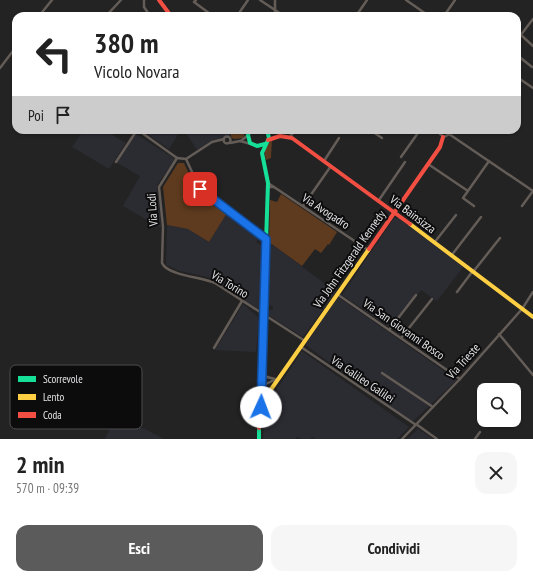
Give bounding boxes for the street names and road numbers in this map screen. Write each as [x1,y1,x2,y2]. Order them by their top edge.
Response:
street label: Via Avogadro [298,189,353,232]
street label: Via Bainsizza [386,191,439,236]
street label: Via Lodi [143,193,161,228]
street label: Via John Fitzgerald Kennedy [309,207,389,312]
street label: Via Torino [208,267,251,301]
street label: Via San Giovanni Bosco [360,295,448,363]
street label: Via Trieste [443,340,483,383]
street label: Via Galileo Galilei [328,352,398,406]

